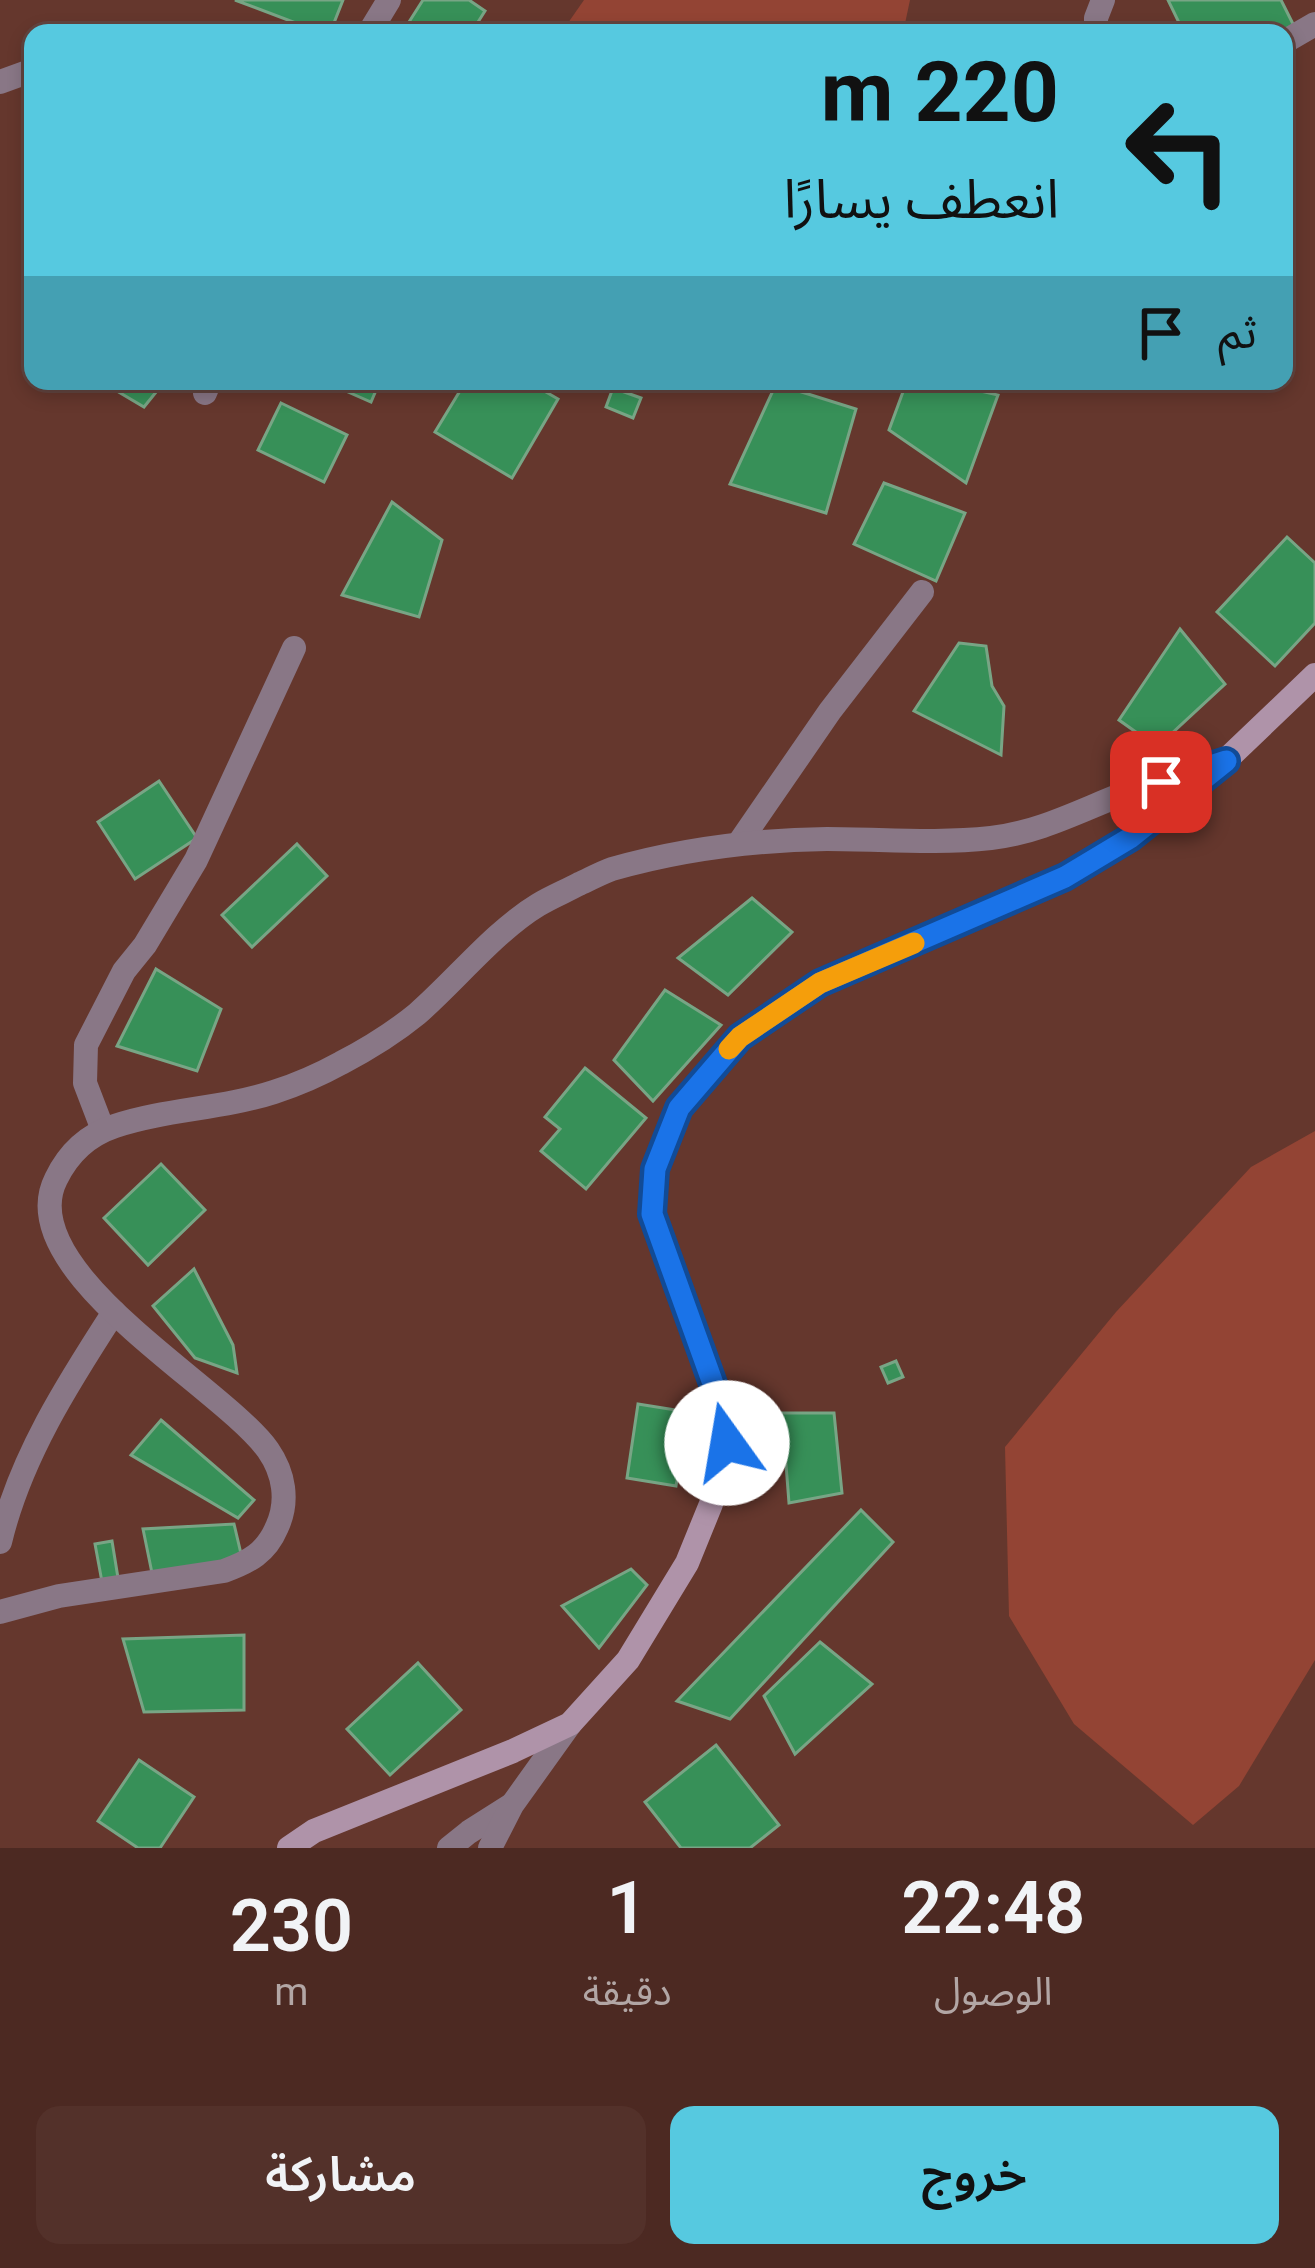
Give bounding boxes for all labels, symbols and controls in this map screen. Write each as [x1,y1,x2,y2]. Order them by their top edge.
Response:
text: 220 m [821,43,1059,142]
icon: left [1101,72,1257,228]
text: انعطف يسارًا [783,168,1059,231]
icon: arrive [1128,300,1194,366]
text: ثم [1218,306,1257,359]
pin [1110,731,1212,833]
icon: arrive [1128,749,1194,815]
position arrow [664,1380,790,1506]
text: 1 [607,1866,648,1951]
text: 22:48 [901,1866,1085,1951]
text: 230 [230,1884,353,1969]
text: m [274,1969,308,2015]
text: دقيقة [583,1969,672,2015]
text: الوصول [934,1969,1053,2015]
button: مشاركة [36,2106,646,2244]
button: خروج [670,2106,1279,2244]

